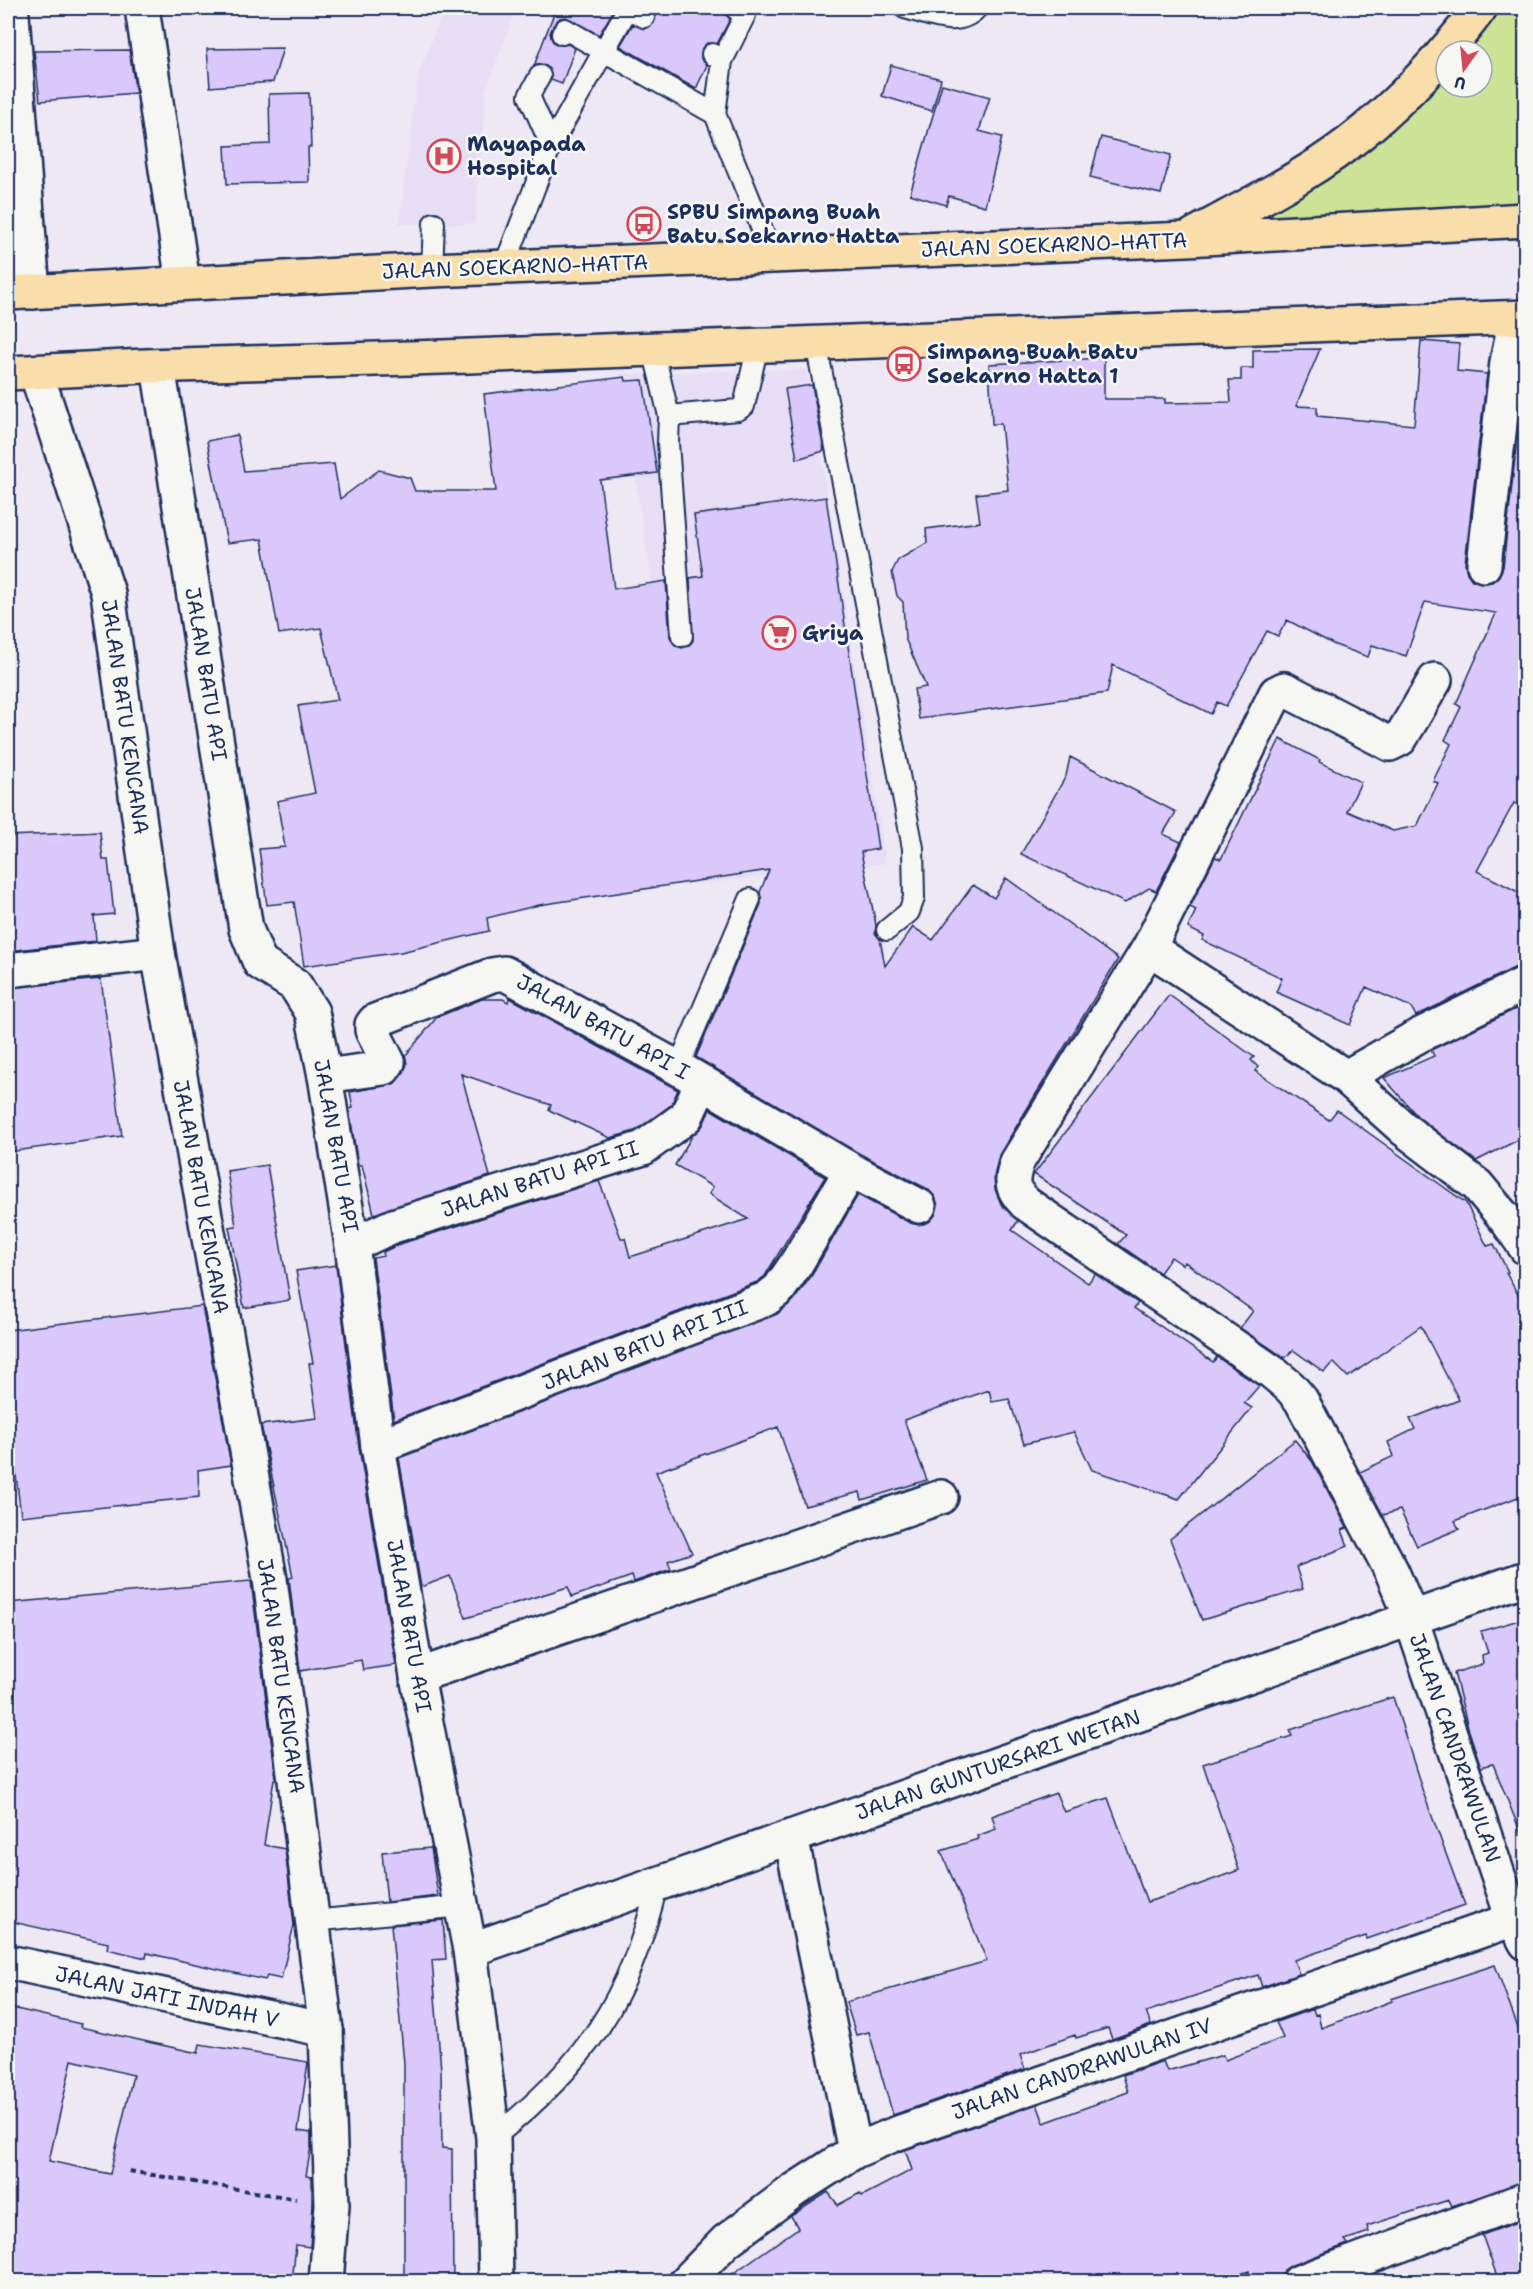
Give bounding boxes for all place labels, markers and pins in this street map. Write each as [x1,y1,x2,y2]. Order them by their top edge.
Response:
place label: Mayapada Hospital [467,130,586,182]
hospital icon: Mayapada Hospital [426,138,462,174]
place label: SPBU Simpang Buah Batu Soekarno Hatta [667,198,900,250]
bus stop icon: SPBU Simpang Buah Batu Soekarno Hatta [626,206,662,242]
place label: Simpang Buah Batu Soekarno Hatta 1 [927,338,1138,390]
bus stop icon: Simpang Buah Batu Soekarno Hatta 1 [886,346,922,382]
supermarket icon: Griya [761,615,797,651]
place label: Griya [802,619,864,647]

